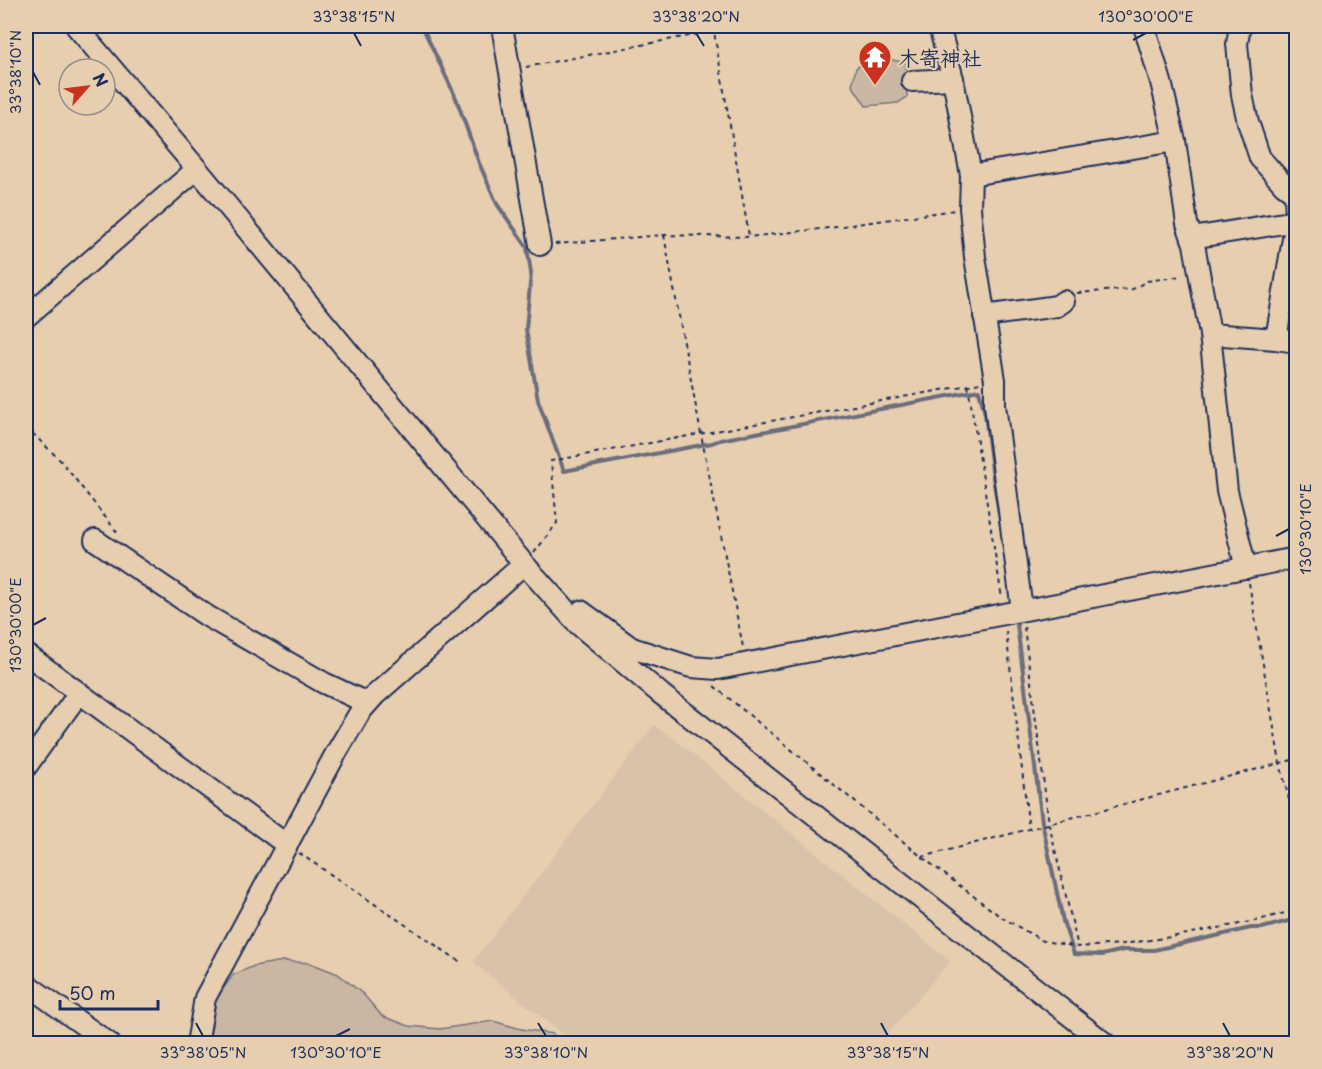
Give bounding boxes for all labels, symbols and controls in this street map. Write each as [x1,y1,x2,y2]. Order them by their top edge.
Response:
text: 33°38'15"N [312,4,396,27]
text: 33°38'20"N [652,4,740,27]
text: 130°30'00"E [1098,4,1194,27]
text: 33°38'10"N [3,30,26,114]
temple icon: 木寄神社 [857,39,893,86]
place label: 木寄神社 [898,41,982,73]
north arrow [57,57,117,117]
text: N [88,68,115,91]
text: 130°30'10"E [1293,483,1316,575]
text: 130°30'00"E [3,577,26,673]
scale bar [60,973,158,1011]
text: 50 m [69,979,116,1006]
text: 33°38'05"N [159,1040,247,1063]
text: 130°30'10"E [290,1040,382,1063]
text: 33°38'10"N [504,1040,588,1063]
text: 33°38'15"N [846,1040,930,1063]
text: 33°38'20"N [1186,1040,1274,1063]

